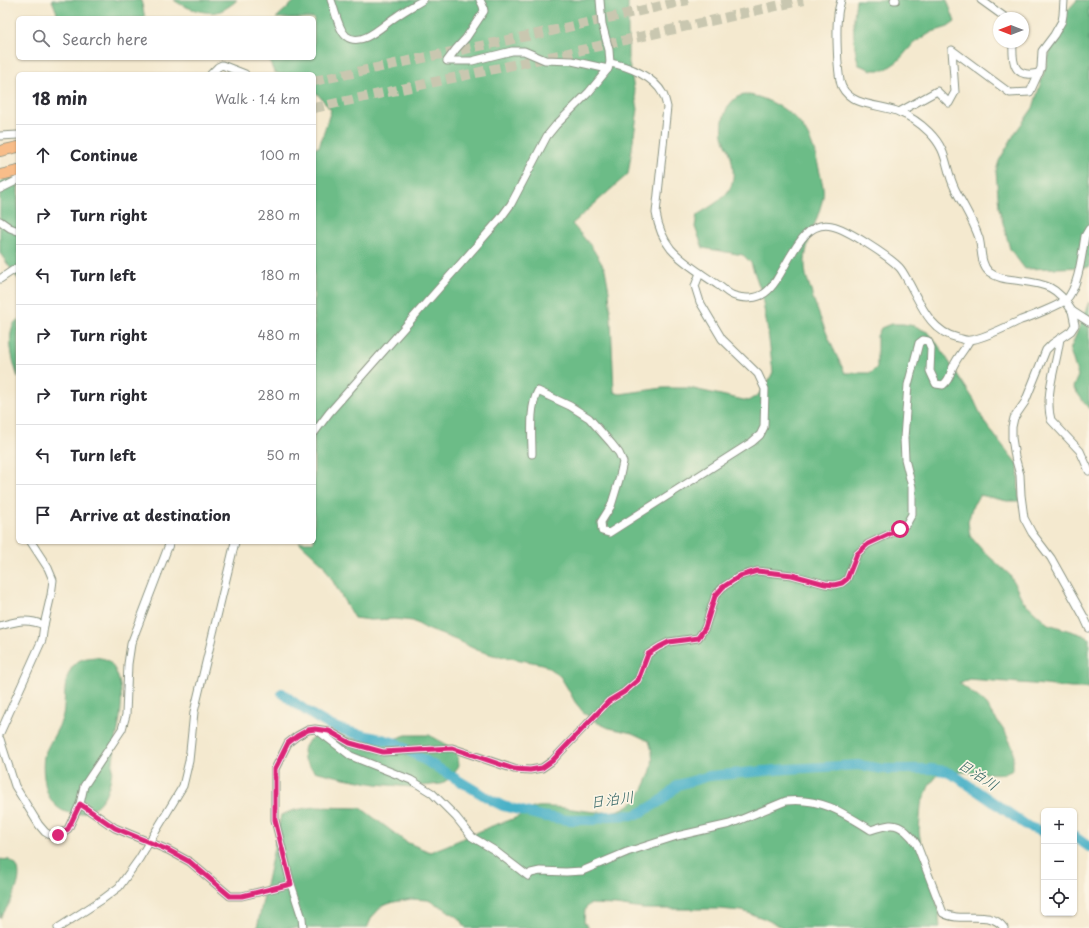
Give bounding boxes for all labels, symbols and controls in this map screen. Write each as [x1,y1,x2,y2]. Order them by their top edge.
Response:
north arrow [993,12,1029,48]
search box [16,16,316,60]
icon: search [30,27,52,49]
text: Search here [62,27,148,50]
text: 18 min [32,85,88,111]
text: Walk · 1.4 km [215,89,300,108]
text: Continue [70,143,138,166]
icon: ahead [32,144,54,166]
text: 100 m [260,145,300,164]
text: Turn right [70,203,147,226]
icon: right [32,204,54,226]
text: 280 m [258,205,300,224]
text: Turn left [70,263,136,286]
icon: left [32,264,54,286]
text: 180 m [261,265,300,284]
text: Turn right [70,323,147,346]
icon: right [32,324,54,346]
text: 480 m [258,325,300,344]
text: Turn right [70,383,147,406]
icon: right [32,384,54,406]
text: 280 m [258,385,300,404]
text: Turn left [70,443,136,466]
icon: left [32,444,54,466]
text: 50 m [266,445,300,464]
text: Arrive at destination [70,503,231,526]
icon: arrive [32,504,54,526]
route start [891,520,909,538]
water label: 日泊川 [954,752,1004,796]
water label: 日泊川 [588,784,636,813]
map controls [1041,808,1077,916]
button: + [1041,808,1077,844]
route end [49,826,67,844]
button: − [1041,844,1077,880]
button: locate [1041,880,1077,916]

